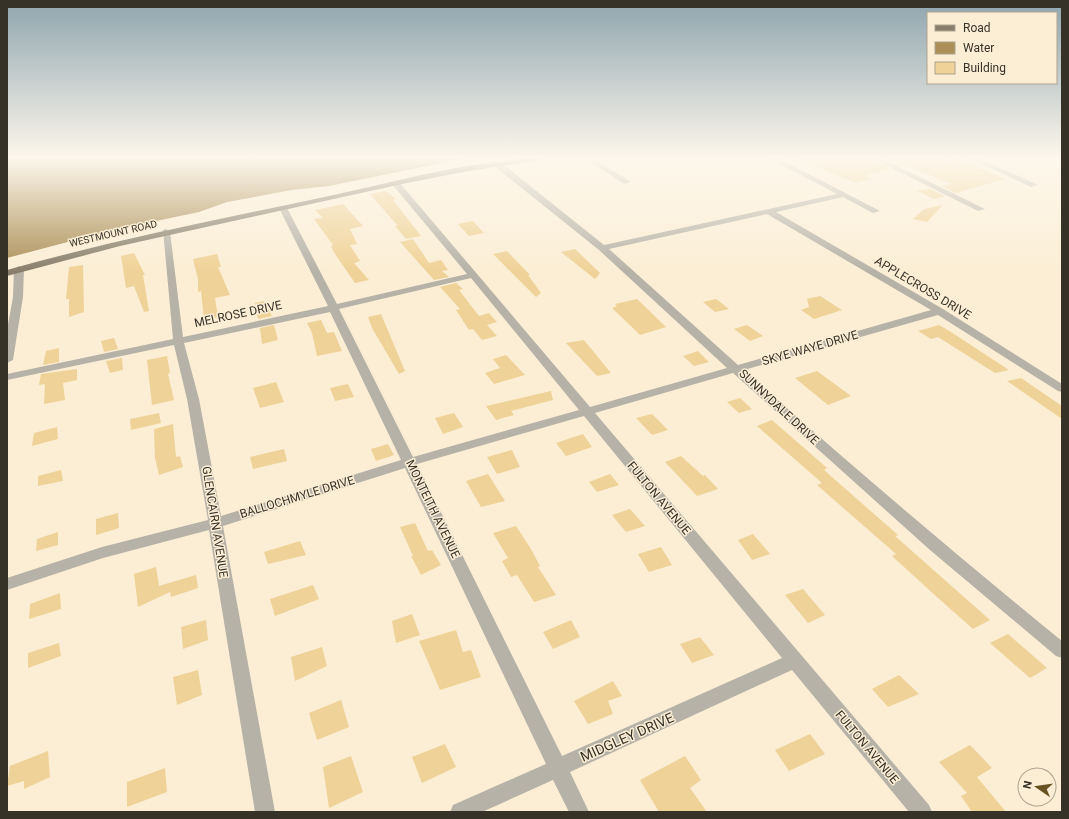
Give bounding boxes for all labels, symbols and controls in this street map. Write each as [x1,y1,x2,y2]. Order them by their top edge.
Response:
legend [927,12,1057,84]
text: Road [963,21,991,35]
text: Water [963,41,994,55]
text: Building [963,61,1006,75]
street label: WESTMOUNT ROAD [68,218,158,249]
street label: APPLECROSS DRIVE [872,254,974,322]
street label: MELROSE DRIVE [193,298,283,330]
street label: SKYE WAYE DRIVE [760,328,860,368]
street label: SUNNYDALE DRIVE [736,366,822,448]
street label: MONTEITH AVENUE [403,457,463,561]
street label: FULTON AVENUE [624,459,694,537]
street label: GLENCAIRN AVENUE [199,465,231,579]
street label: BALLOCHMYLE DRIVE [238,473,356,521]
street label: FULTON AVENUE [832,708,902,786]
street label: MIDGLEY DRIVE [578,709,676,765]
north arrow [1017,767,1057,807]
text: N [1021,779,1035,790]

